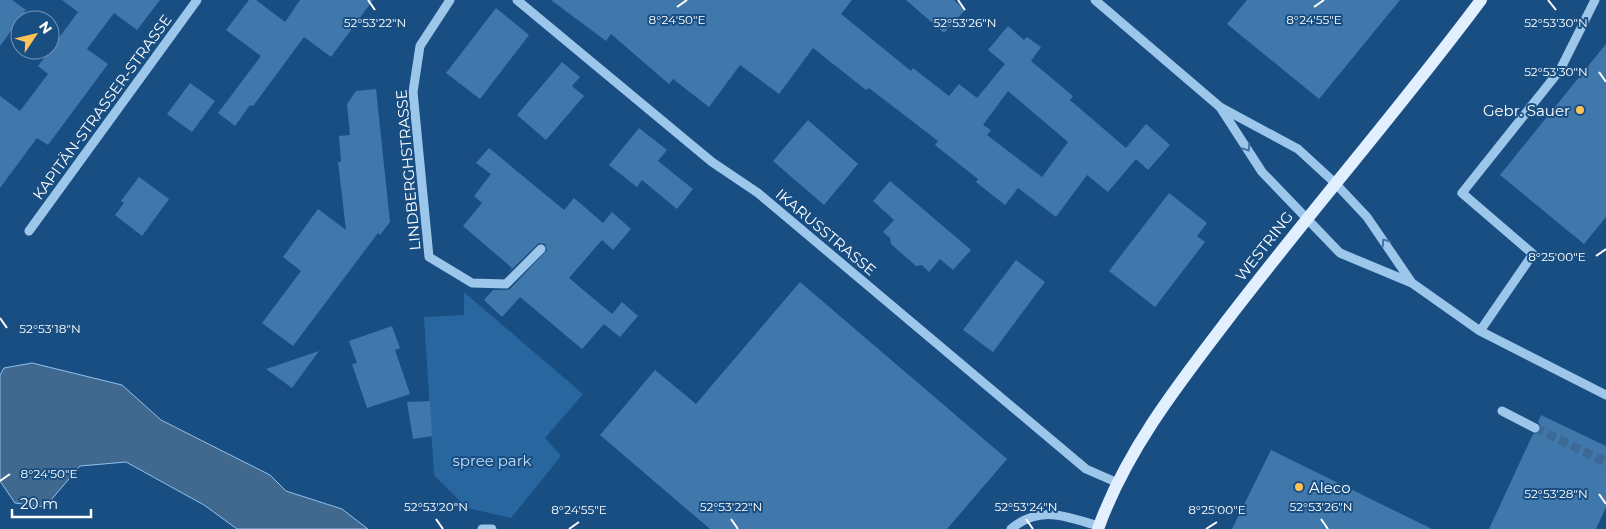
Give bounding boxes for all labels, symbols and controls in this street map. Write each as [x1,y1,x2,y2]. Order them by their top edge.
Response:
north arrow [10,10,60,60]
street label: KAPITÄN-STRASSER-STRASSE [29,11,175,203]
text: 8°24'50"E [648,12,706,27]
text: 8°24'55"E [1286,12,1342,27]
text: 52°53'22"N [344,15,406,30]
text: 52°53'26"N [933,15,997,30]
text: 52°53'30"N [1524,15,1588,30]
text: 52°53'30"N [1524,64,1588,79]
street label: LINDBERGHSTRASSE [391,89,425,251]
place label: Gebr. Sauer [1483,101,1570,120]
marker: Gebr. Sauer [1574,104,1586,116]
one-way arrow [1240,143,1250,152]
street label: IKARUSSTRASSE [772,184,880,280]
street label: WESTRING [1231,207,1297,285]
one-way arrow [1382,239,1391,248]
text: 8°25'00"E [1528,249,1586,264]
text: 52°53'18"N [19,321,81,336]
park label: spree park [452,451,532,470]
text: 8°24'50"E [20,466,78,481]
place label: Aleco [1309,478,1351,497]
marker: Aleco [1293,481,1305,493]
scale bar [12,486,91,518]
text: 52°53'28"N [1524,486,1588,501]
text: 20 m [20,494,58,513]
text: 52°53'20"N [404,499,468,514]
text: 52°53'22"N [700,499,762,514]
text: 52°53'24"N [994,499,1058,514]
text: 52°53'26"N [1289,499,1353,514]
text: 8°24'55"E [551,502,607,517]
text: 8°25'00"E [1188,502,1246,517]

